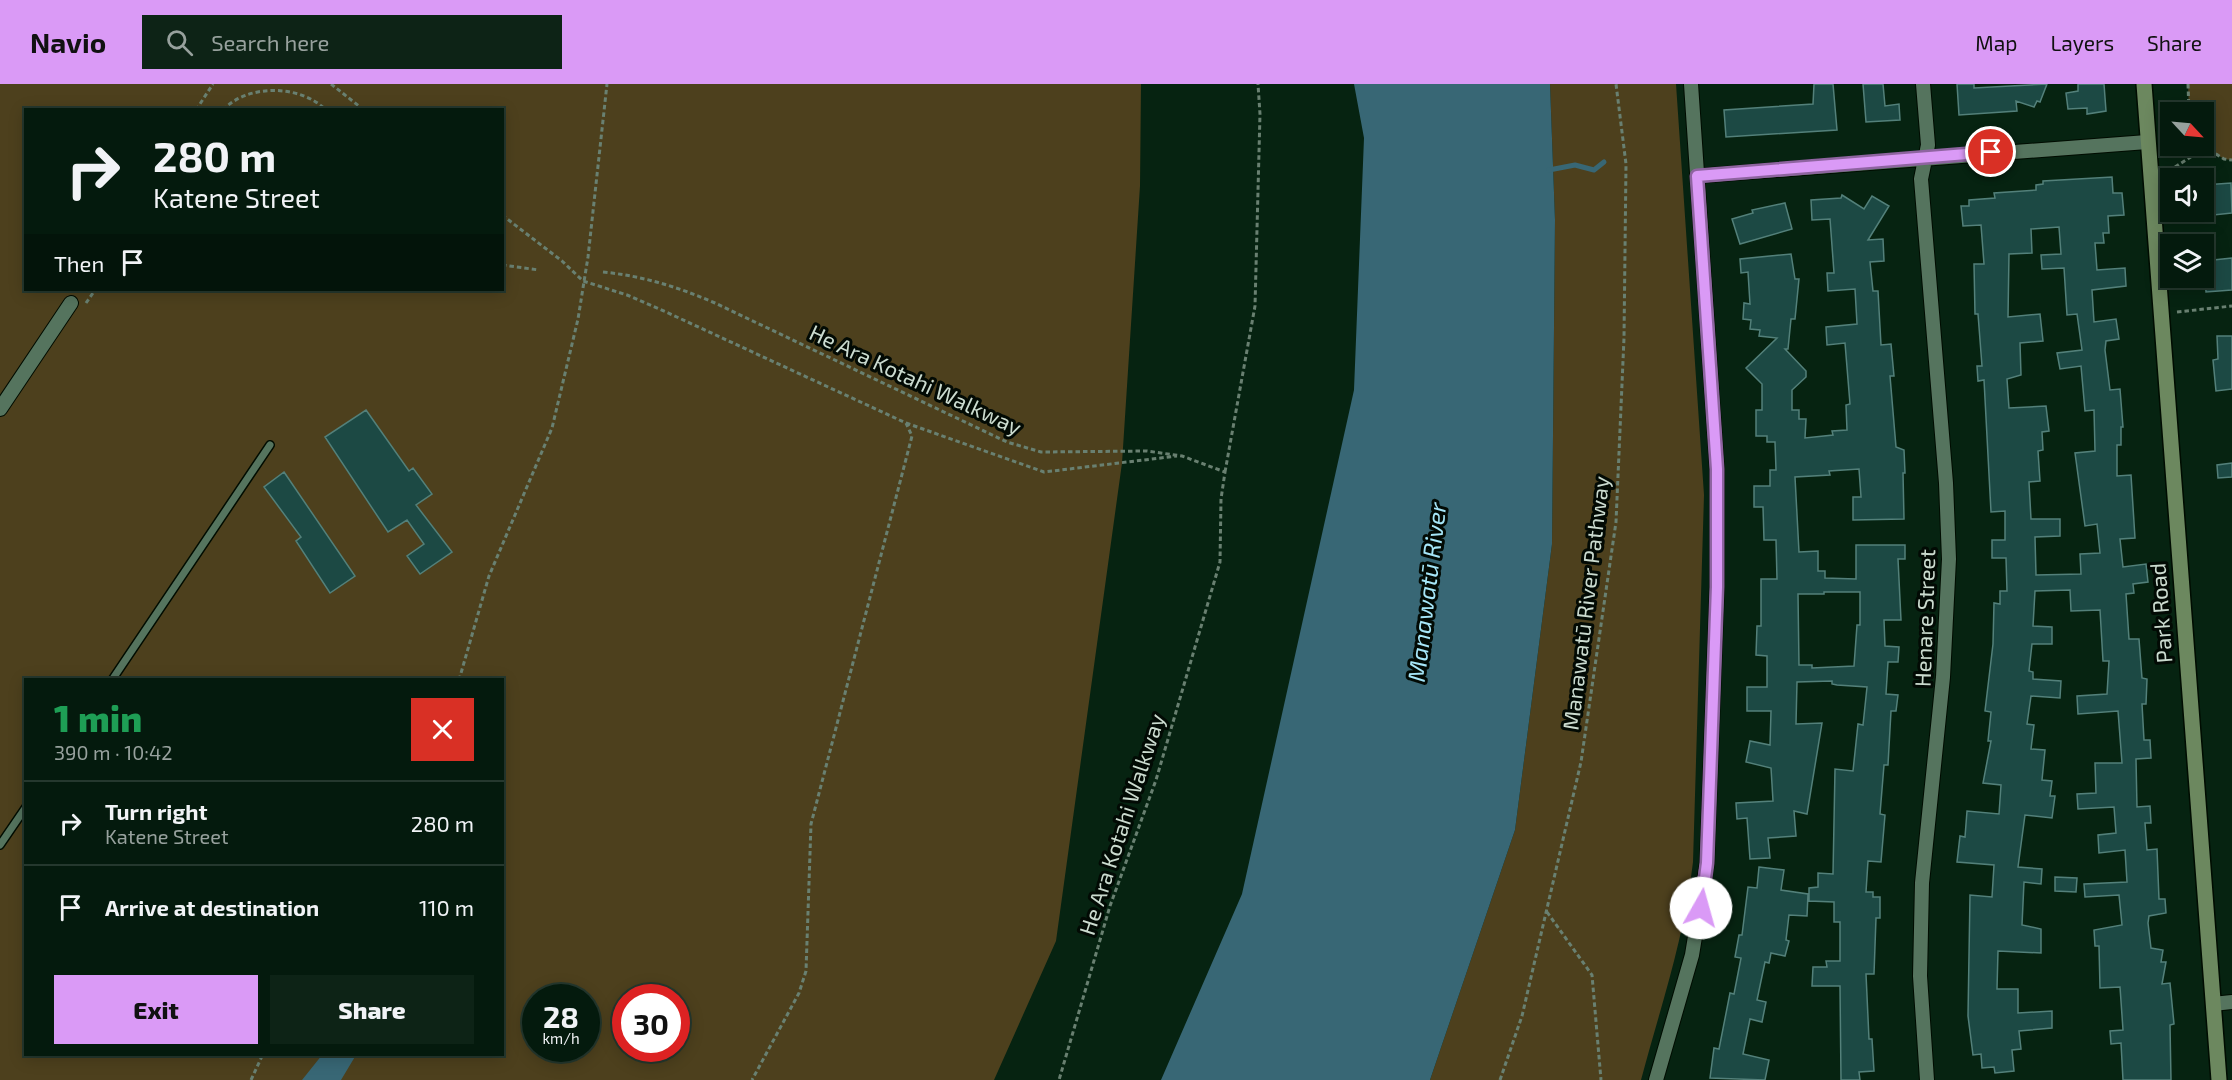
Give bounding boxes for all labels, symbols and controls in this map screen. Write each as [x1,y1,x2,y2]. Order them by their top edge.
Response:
search box [142,15,562,69]
text: Navio [30,25,106,59]
icon: search [163,26,196,59]
text: Search here [211,29,329,55]
text: Map [1975,30,2017,55]
text: Layers [2050,30,2114,55]
text: Share [2147,30,2202,55]
north arrow [2160,102,2214,156]
map controls [2160,102,2214,288]
pin [1965,126,2016,177]
text: 280 m [153,130,276,180]
icon: right [54,132,132,210]
icon: arrive [1974,135,2007,168]
button: sound [2160,168,2214,222]
text: Katene Street [153,181,320,213]
button: layers [2160,234,2214,288]
icon: arrive [116,246,149,279]
text: Then [54,250,104,276]
street label: He Ara Kotahi Walkway [806,318,1027,440]
street label: Manawatū River Pathway [1557,474,1614,732]
water label: Manawatū River [1401,500,1451,683]
street label: Henare Street [1909,549,1939,687]
street label: Park Road [2144,562,2176,664]
text: 1 min [54,696,142,739]
button: close [411,698,474,761]
street label: He Ara Kotahi Walkway [1073,710,1169,938]
text: 390 m · 10:42 [54,740,173,764]
text: Turn right [105,798,207,824]
icon: right [54,807,87,840]
text: 280 m [411,810,474,836]
text: Katene Street [105,824,229,848]
position arrow [1669,876,1733,940]
icon: arrive [54,891,87,924]
text: Arrive at destination [105,894,319,920]
text: 110 m [419,894,474,920]
button: Exit [54,975,258,1044]
button: Share [270,975,474,1044]
speed limit sign: 30 [612,984,690,1062]
text: 28 [543,998,579,1034]
text: km/h [542,1029,580,1047]

